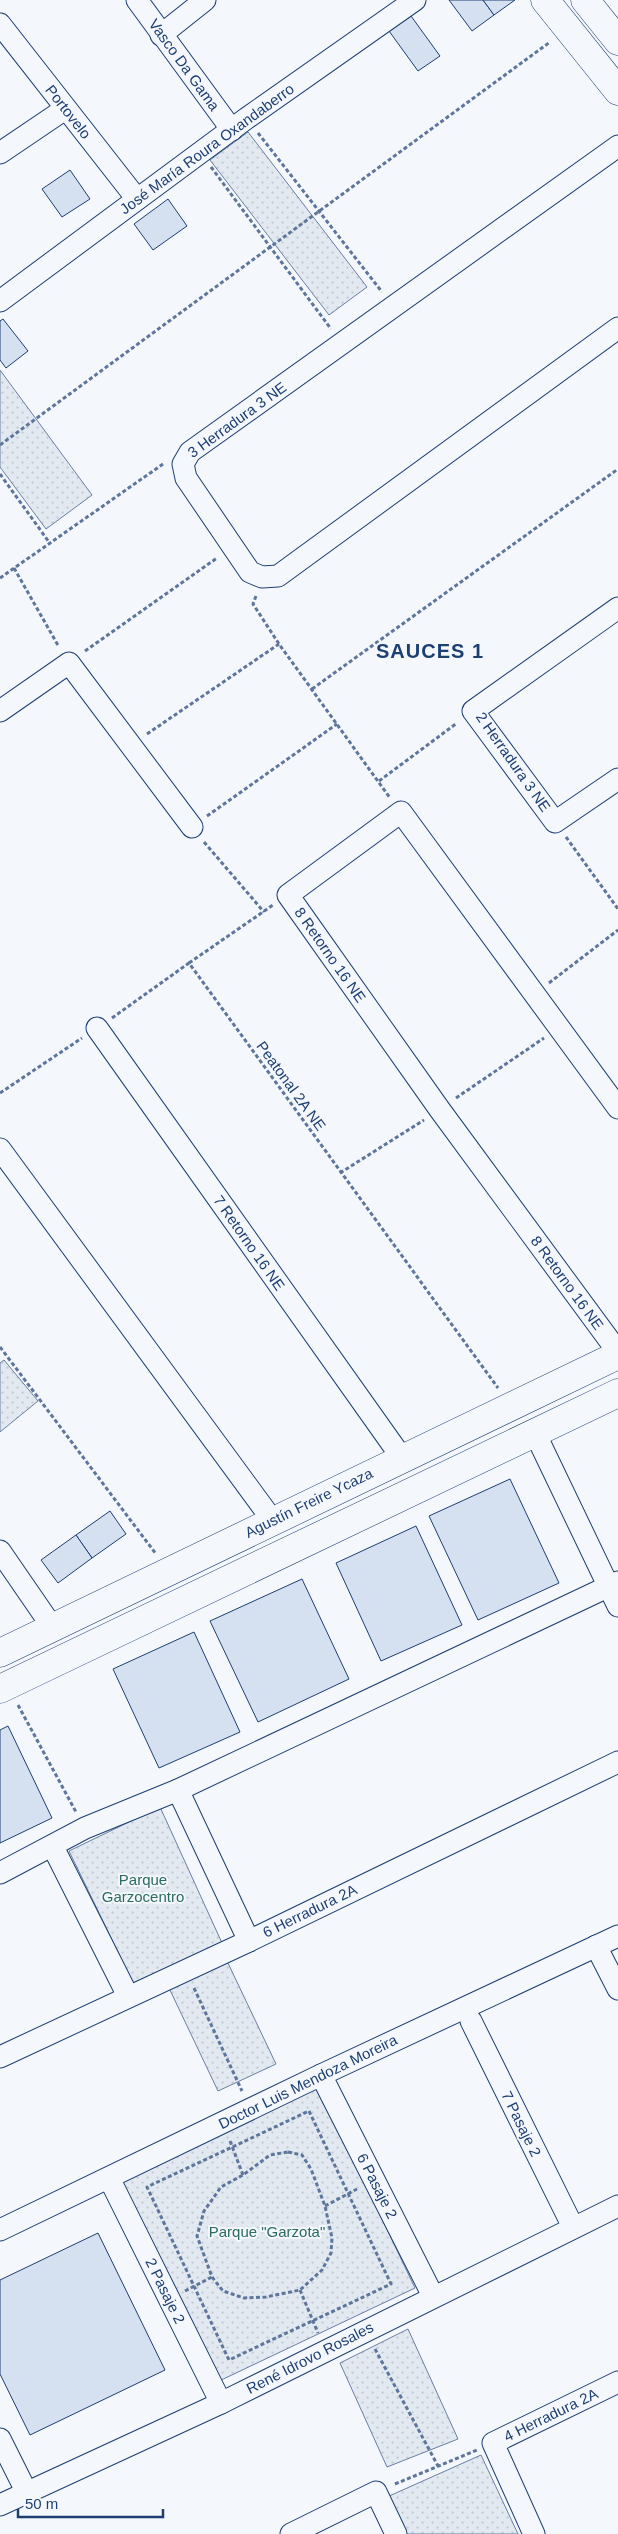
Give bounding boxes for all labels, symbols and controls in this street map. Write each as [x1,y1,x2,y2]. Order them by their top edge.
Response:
street label: Vasco Da Gama [146,16,224,114]
street label: José María Roura Oxandaberro [116,80,297,217]
street label: Portovelo [42,81,95,142]
street label: 3 Herradura 3 NE [184,378,289,461]
district label: SAUCES 1 [376,640,484,662]
street label: 2 Herradura 3 NE [473,709,554,815]
street label: 8 Retorno 16 NE [291,904,369,1005]
street label: Peatonal 2A NE [253,1038,329,1134]
street label: 7 Retorno 16 NE [210,1192,288,1293]
street label: 8 Retorno 16 NE [528,1233,607,1333]
street label: Agustín Freire Ycaza [242,1464,376,1541]
park label: Parque Garzocentro [102,1871,184,1905]
street label: 6 Herradura 2A [260,1880,360,1941]
street label: Doctor Luis Mendoza Moreira [216,2031,401,2132]
street label: 7 Pasaje 2 [498,2088,545,2159]
street label: 6 Pasaje 2 [354,2150,401,2221]
park label: Parque "Garzota" [209,2223,325,2240]
street label: 2 Pasaje 2 [142,2255,189,2326]
street label: René Idrovo Rosales [244,2318,376,2397]
street label: 4 Herradura 2A [501,2384,601,2445]
scale bar [18,2486,162,2518]
text: 50 m [25,2495,58,2512]

